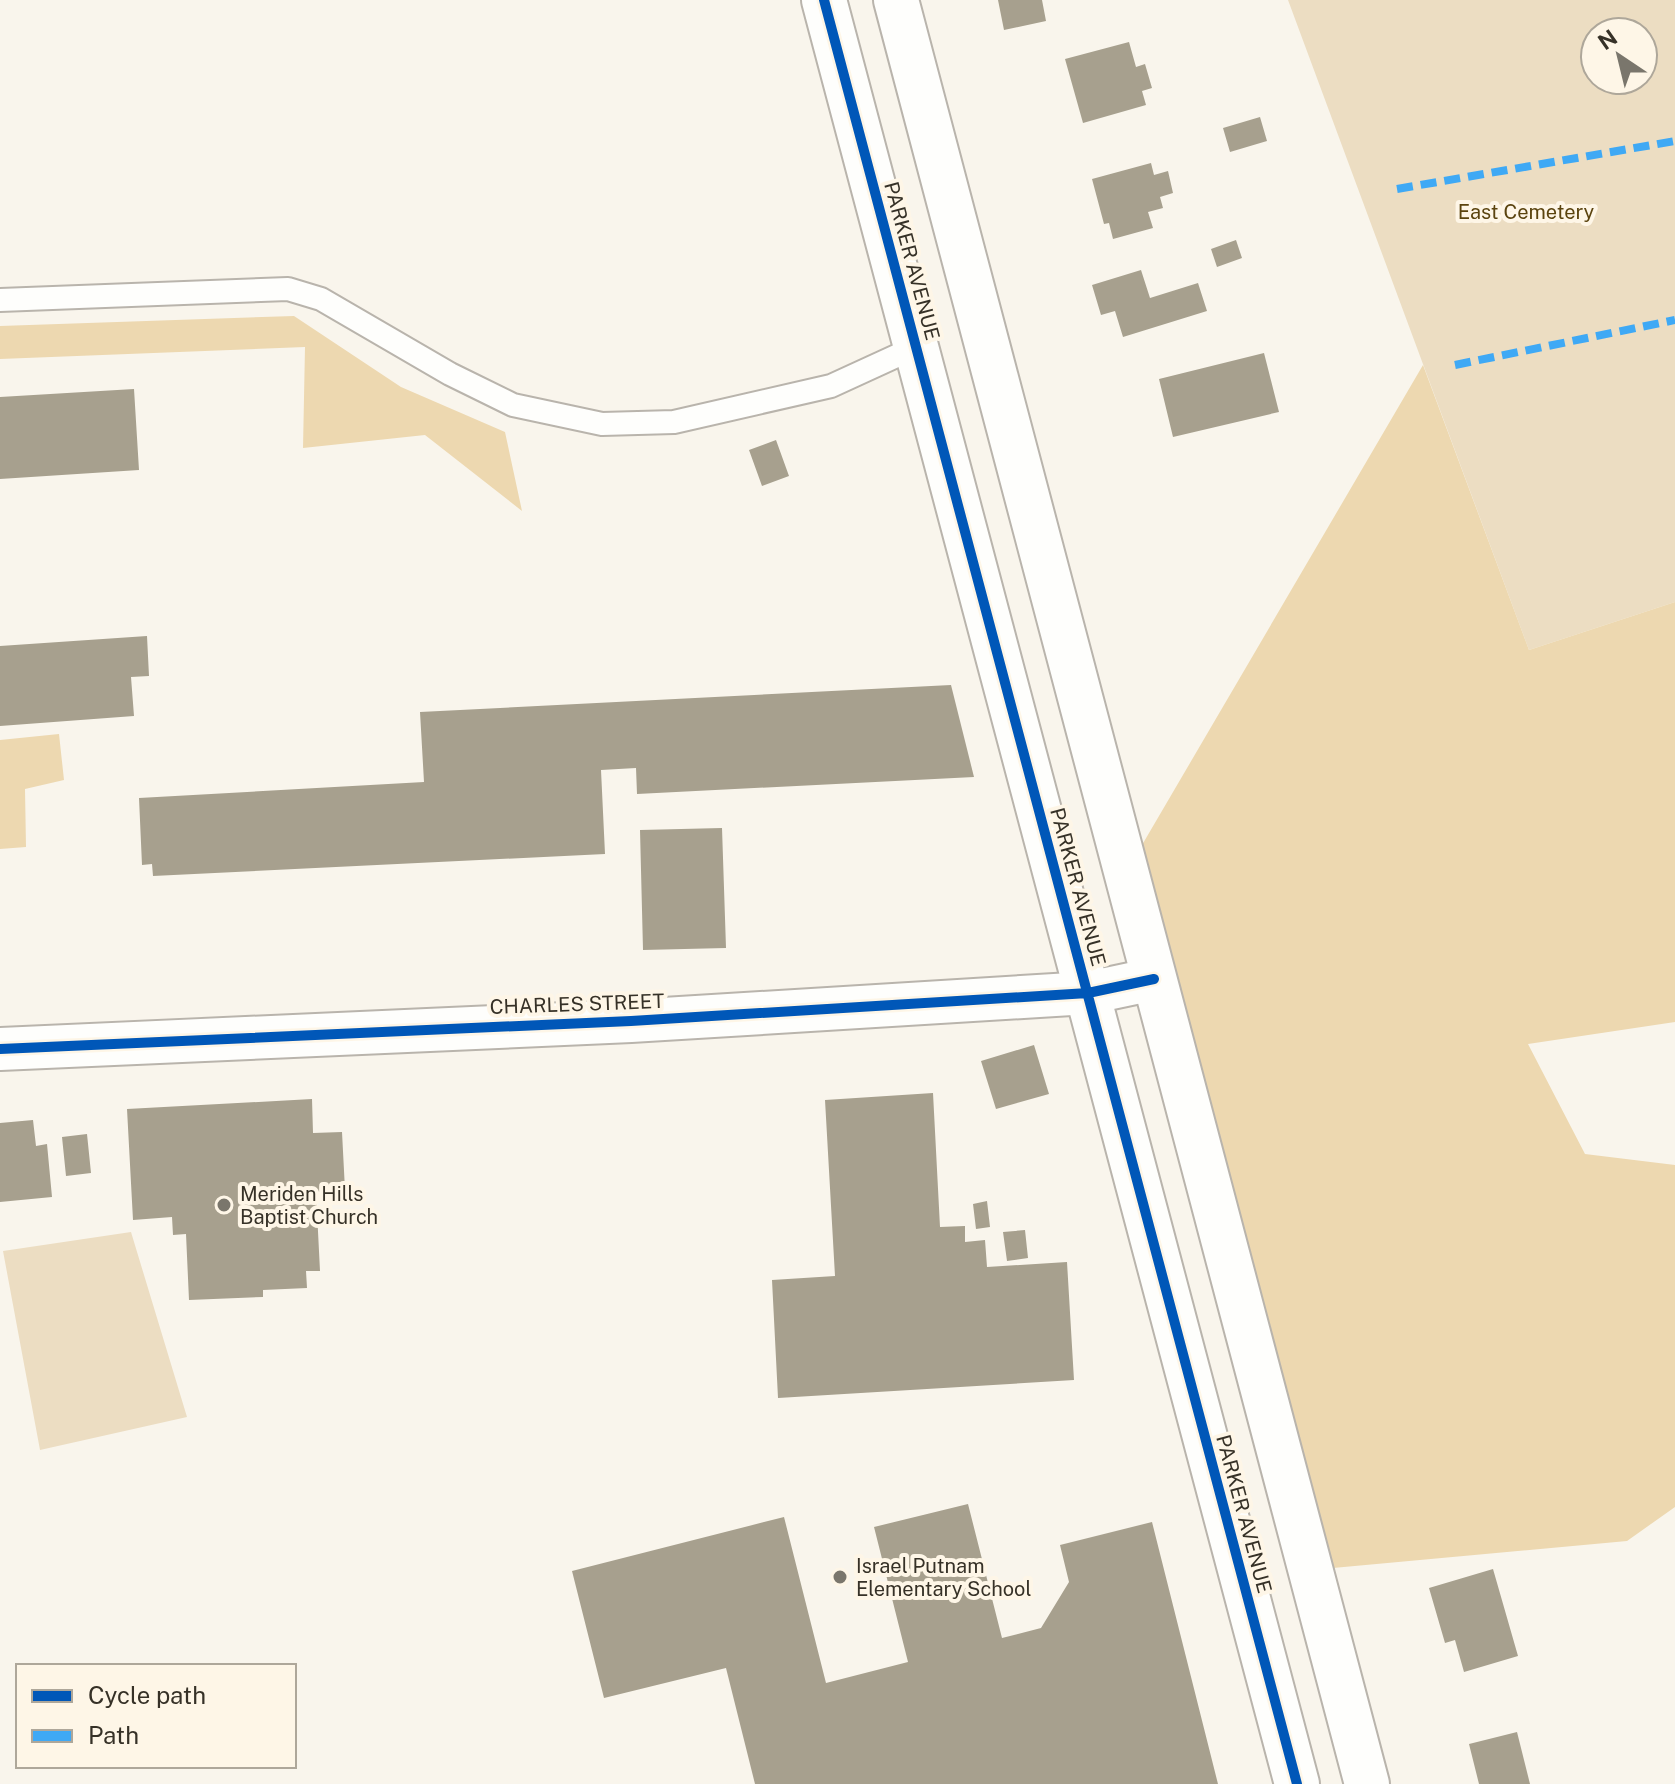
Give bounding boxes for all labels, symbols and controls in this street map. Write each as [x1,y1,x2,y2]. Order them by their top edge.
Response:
north arrow [1579,16,1659,96]
text: N [1593,24,1622,55]
street label: PARKER AVENUE [879,179,945,343]
park label: East Cemetery [1458,200,1595,224]
street label: PARKER AVENUE [1045,805,1111,969]
street label: CHARLES STREET [489,989,665,1019]
place label: Meriden Hills Baptist Church [240,1182,378,1229]
marker: Meriden Hills Baptist Church [215,1196,233,1214]
street label: PARKER AVENUE [1211,1432,1277,1596]
place label: Israel Putnam Elementary School [856,1554,1031,1601]
marker: Israel Putnam Elementary School [831,1568,849,1586]
legend [16,1664,296,1768]
text: Cycle path [88,1681,206,1709]
text: Path [88,1721,139,1749]

